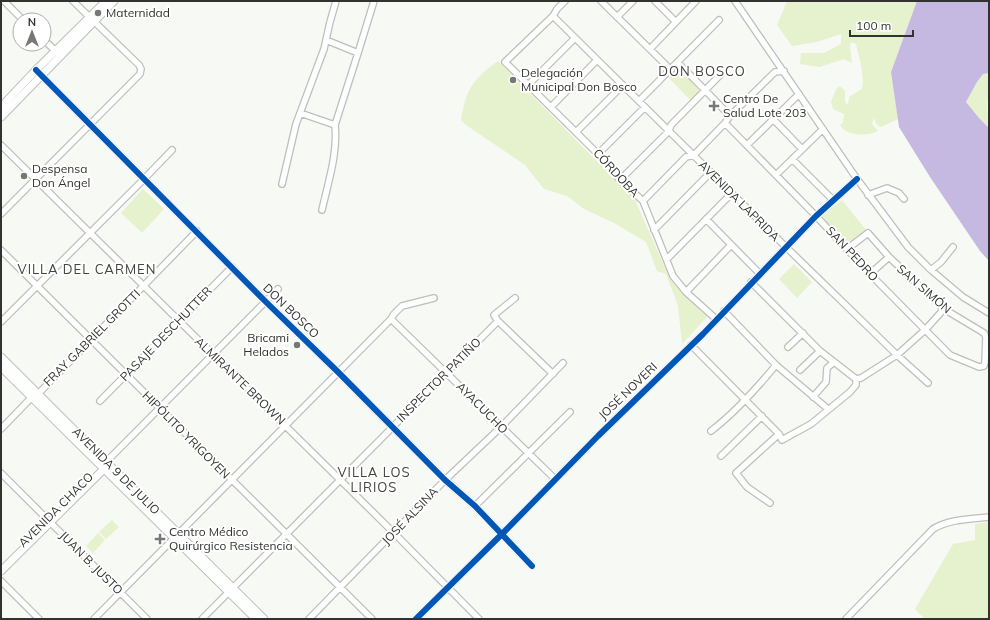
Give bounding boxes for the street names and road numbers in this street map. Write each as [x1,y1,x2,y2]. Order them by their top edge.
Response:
street label: CÓRDOBA [590,145,643,200]
street label: AVENIDA LAPRIDA [696,157,783,244]
street label: SAN PEDRO [823,223,882,284]
street label: SAN SIMÓN [894,261,955,316]
street label: DON BOSCO [260,280,323,341]
street label: PASAJE DESCHUTTER [117,283,215,384]
street label: FRAY GABRIEL GROTTI [40,286,143,389]
street label: ALMIRANTE BROWN [192,334,289,428]
street label: INSPECTOR PATIÑO [393,334,484,425]
street label: JOSÉ NOVERI [595,359,660,422]
street label: AYACUCHO [453,379,511,437]
street label: HIPÓLITO YRIGOYEN [139,388,233,482]
street label: AVENIDA 9 DE JULIO [69,424,163,518]
street label: AVENIDA CHACO [15,469,96,550]
street label: JOSÉ ALSINA [378,484,441,548]
street label: JUAN B. JUSTO [57,528,126,597]

